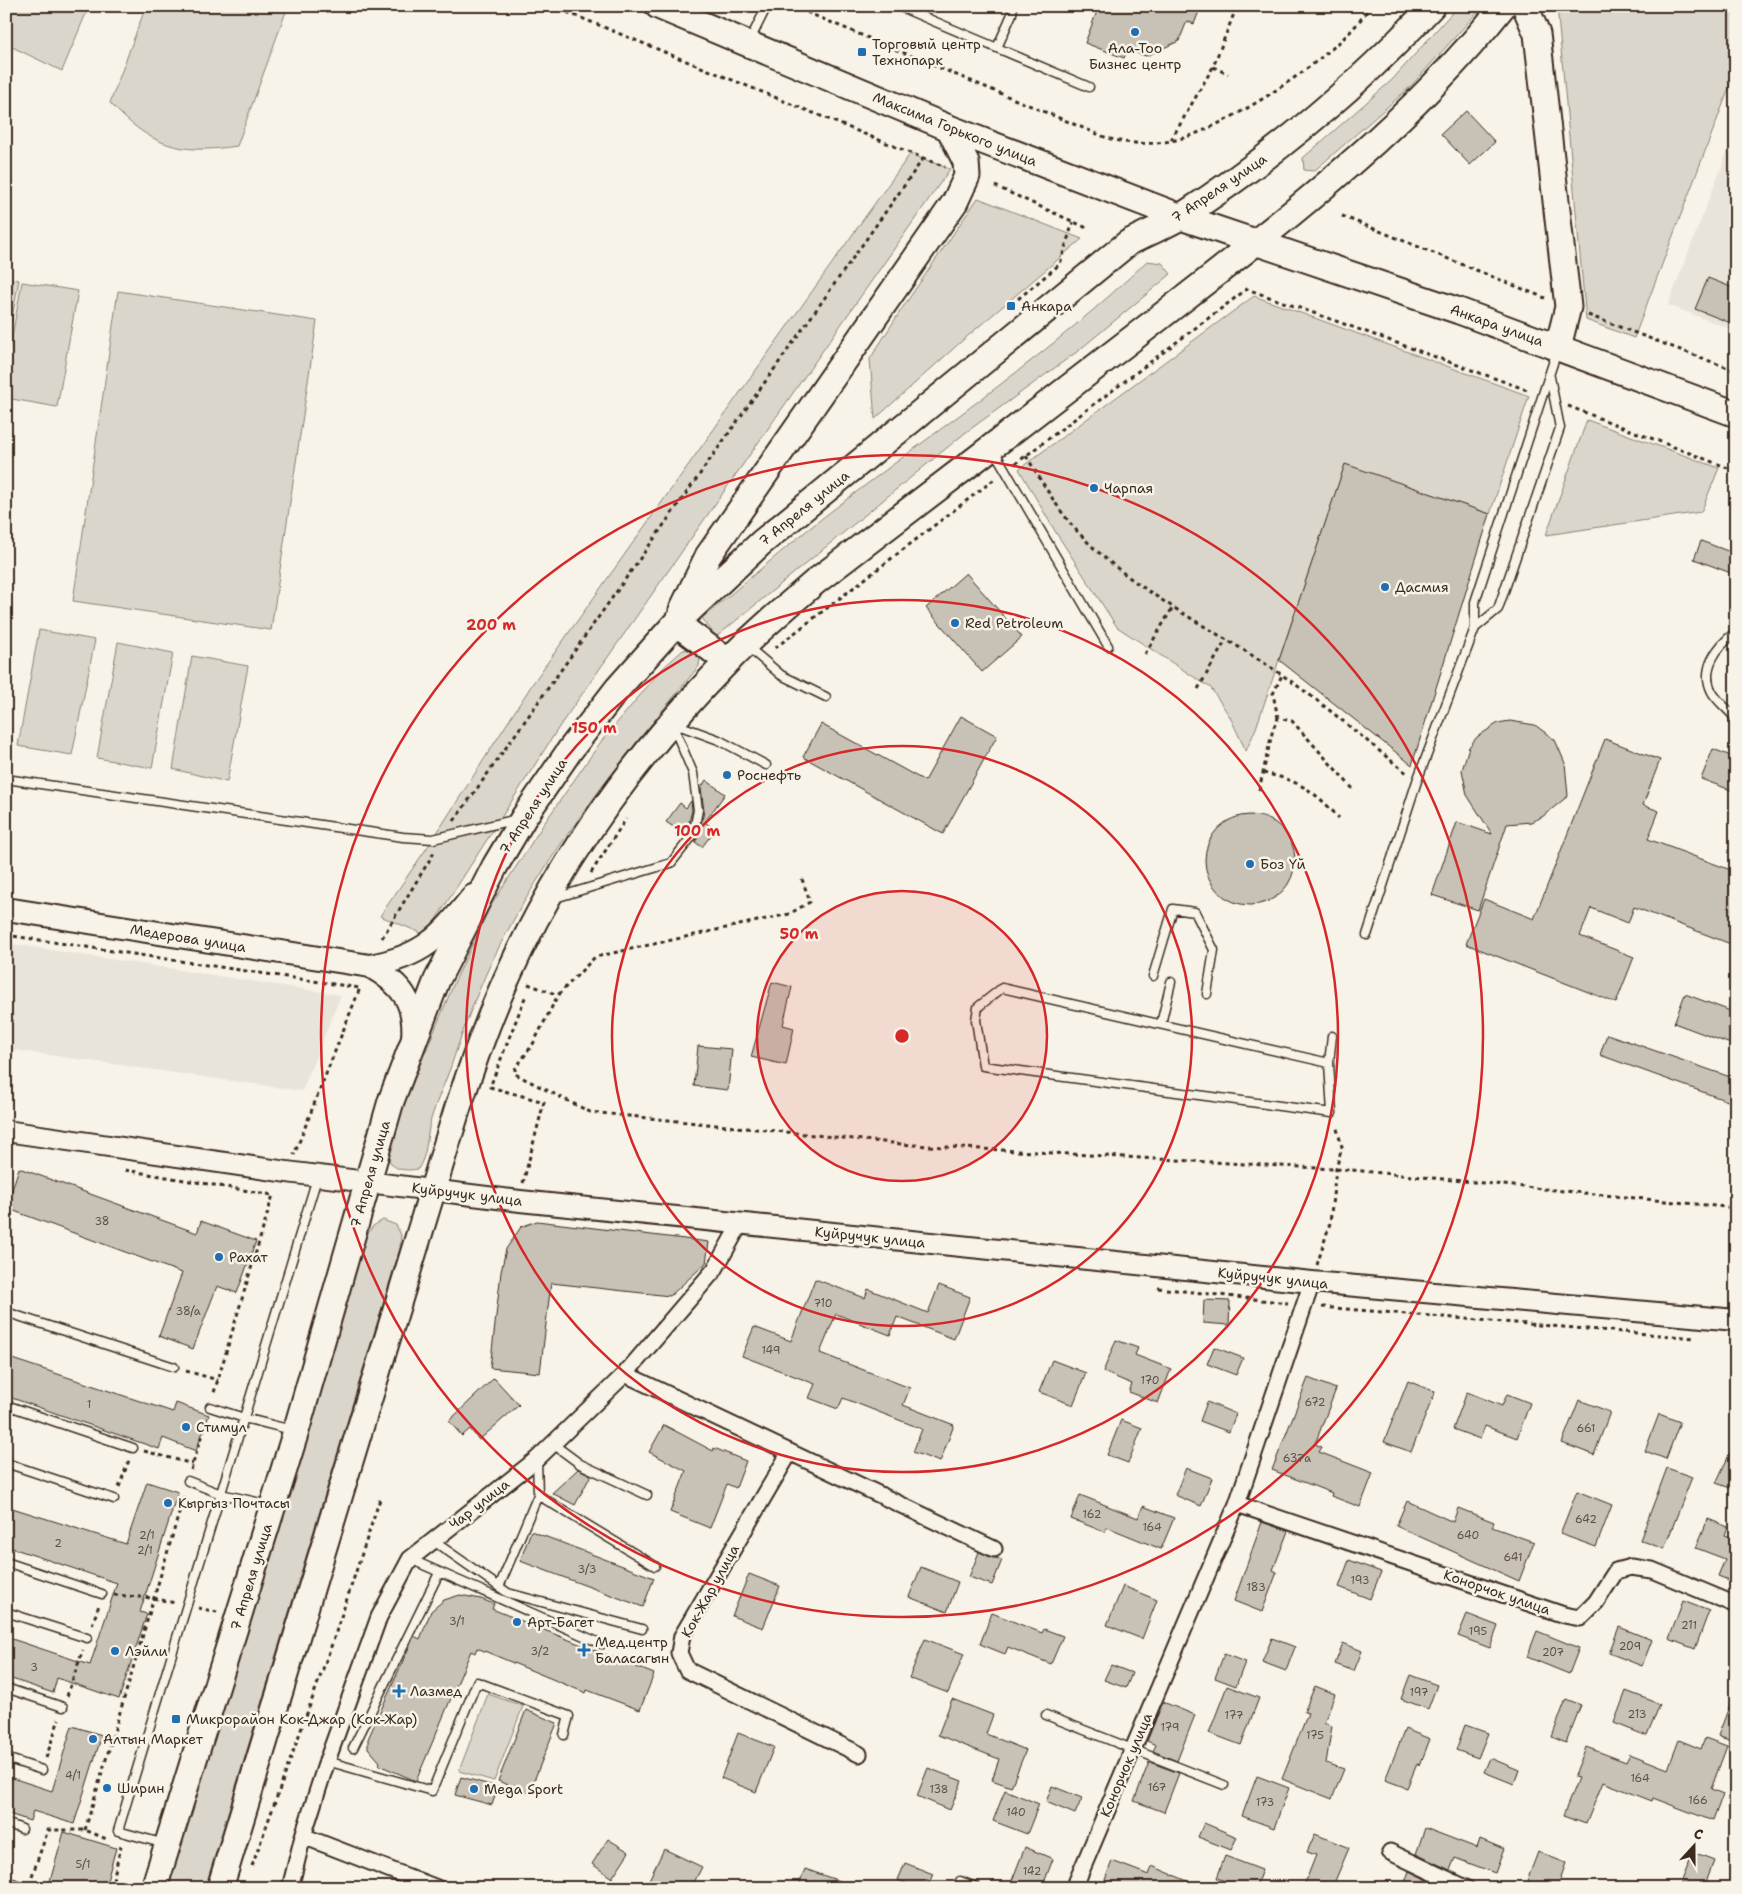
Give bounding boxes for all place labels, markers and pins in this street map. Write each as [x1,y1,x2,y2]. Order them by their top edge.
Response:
marker: Ала-Тоо Бизнес центр [1129,26,1141,38]
place label: Торговый центр Технопарк [872,35,981,69]
place label: Ала-Тоо Бизнес центр [1089,39,1181,73]
marker: Торговый центр Технопарк [856,46,868,58]
place label: Анкара [1021,297,1072,315]
marker: Анкара [1005,300,1017,312]
place label: Чарпая [1104,479,1153,497]
marker: Чарпая [1088,482,1100,494]
place label: Дасмия [1395,578,1449,596]
marker: Дасмия [1379,581,1391,593]
place label: Red Petroleum [965,614,1063,632]
marker: Red Petroleum [949,617,961,629]
place label: Роснефть [737,766,801,784]
marker: Роснефть [721,769,733,781]
place label: Боз Үй [1260,855,1306,873]
marker: Боз Үй [1244,858,1256,870]
centre of rings [893,1027,911,1045]
place label: Рахат [229,1248,268,1266]
marker: Рахат [213,1251,225,1263]
place label: Стимул [196,1418,247,1436]
marker: Стимул [180,1421,192,1433]
place label: Кыргыз Почтасы [178,1494,290,1512]
marker: Кыргыз Почтасы [162,1497,174,1509]
place label: Арт-Багет [527,1613,595,1631]
marker: Арт-Багет [511,1616,523,1628]
place label: Мед.центр Баласагын [595,1633,669,1667]
place label: Лэйли [125,1642,168,1660]
marker: Мед.центр Баласагын [577,1643,591,1657]
marker: Лэйли [109,1645,121,1657]
place label: Лазмед [410,1682,462,1700]
marker: Лазмед [392,1684,406,1698]
place label: Микрорайон Кок-Джар (Кок-Жар) [186,1710,417,1728]
marker: Микрорайон Кок-Джар (Кок-Жар) [170,1713,182,1725]
place label: Алтын Маркет [103,1730,204,1748]
marker: Алтын Маркет [87,1733,99,1745]
place label: Ширин [117,1779,165,1797]
place label: Mega Sport [484,1780,563,1798]
marker: Ширин [101,1782,113,1794]
marker: Mega Sport [468,1783,480,1795]

